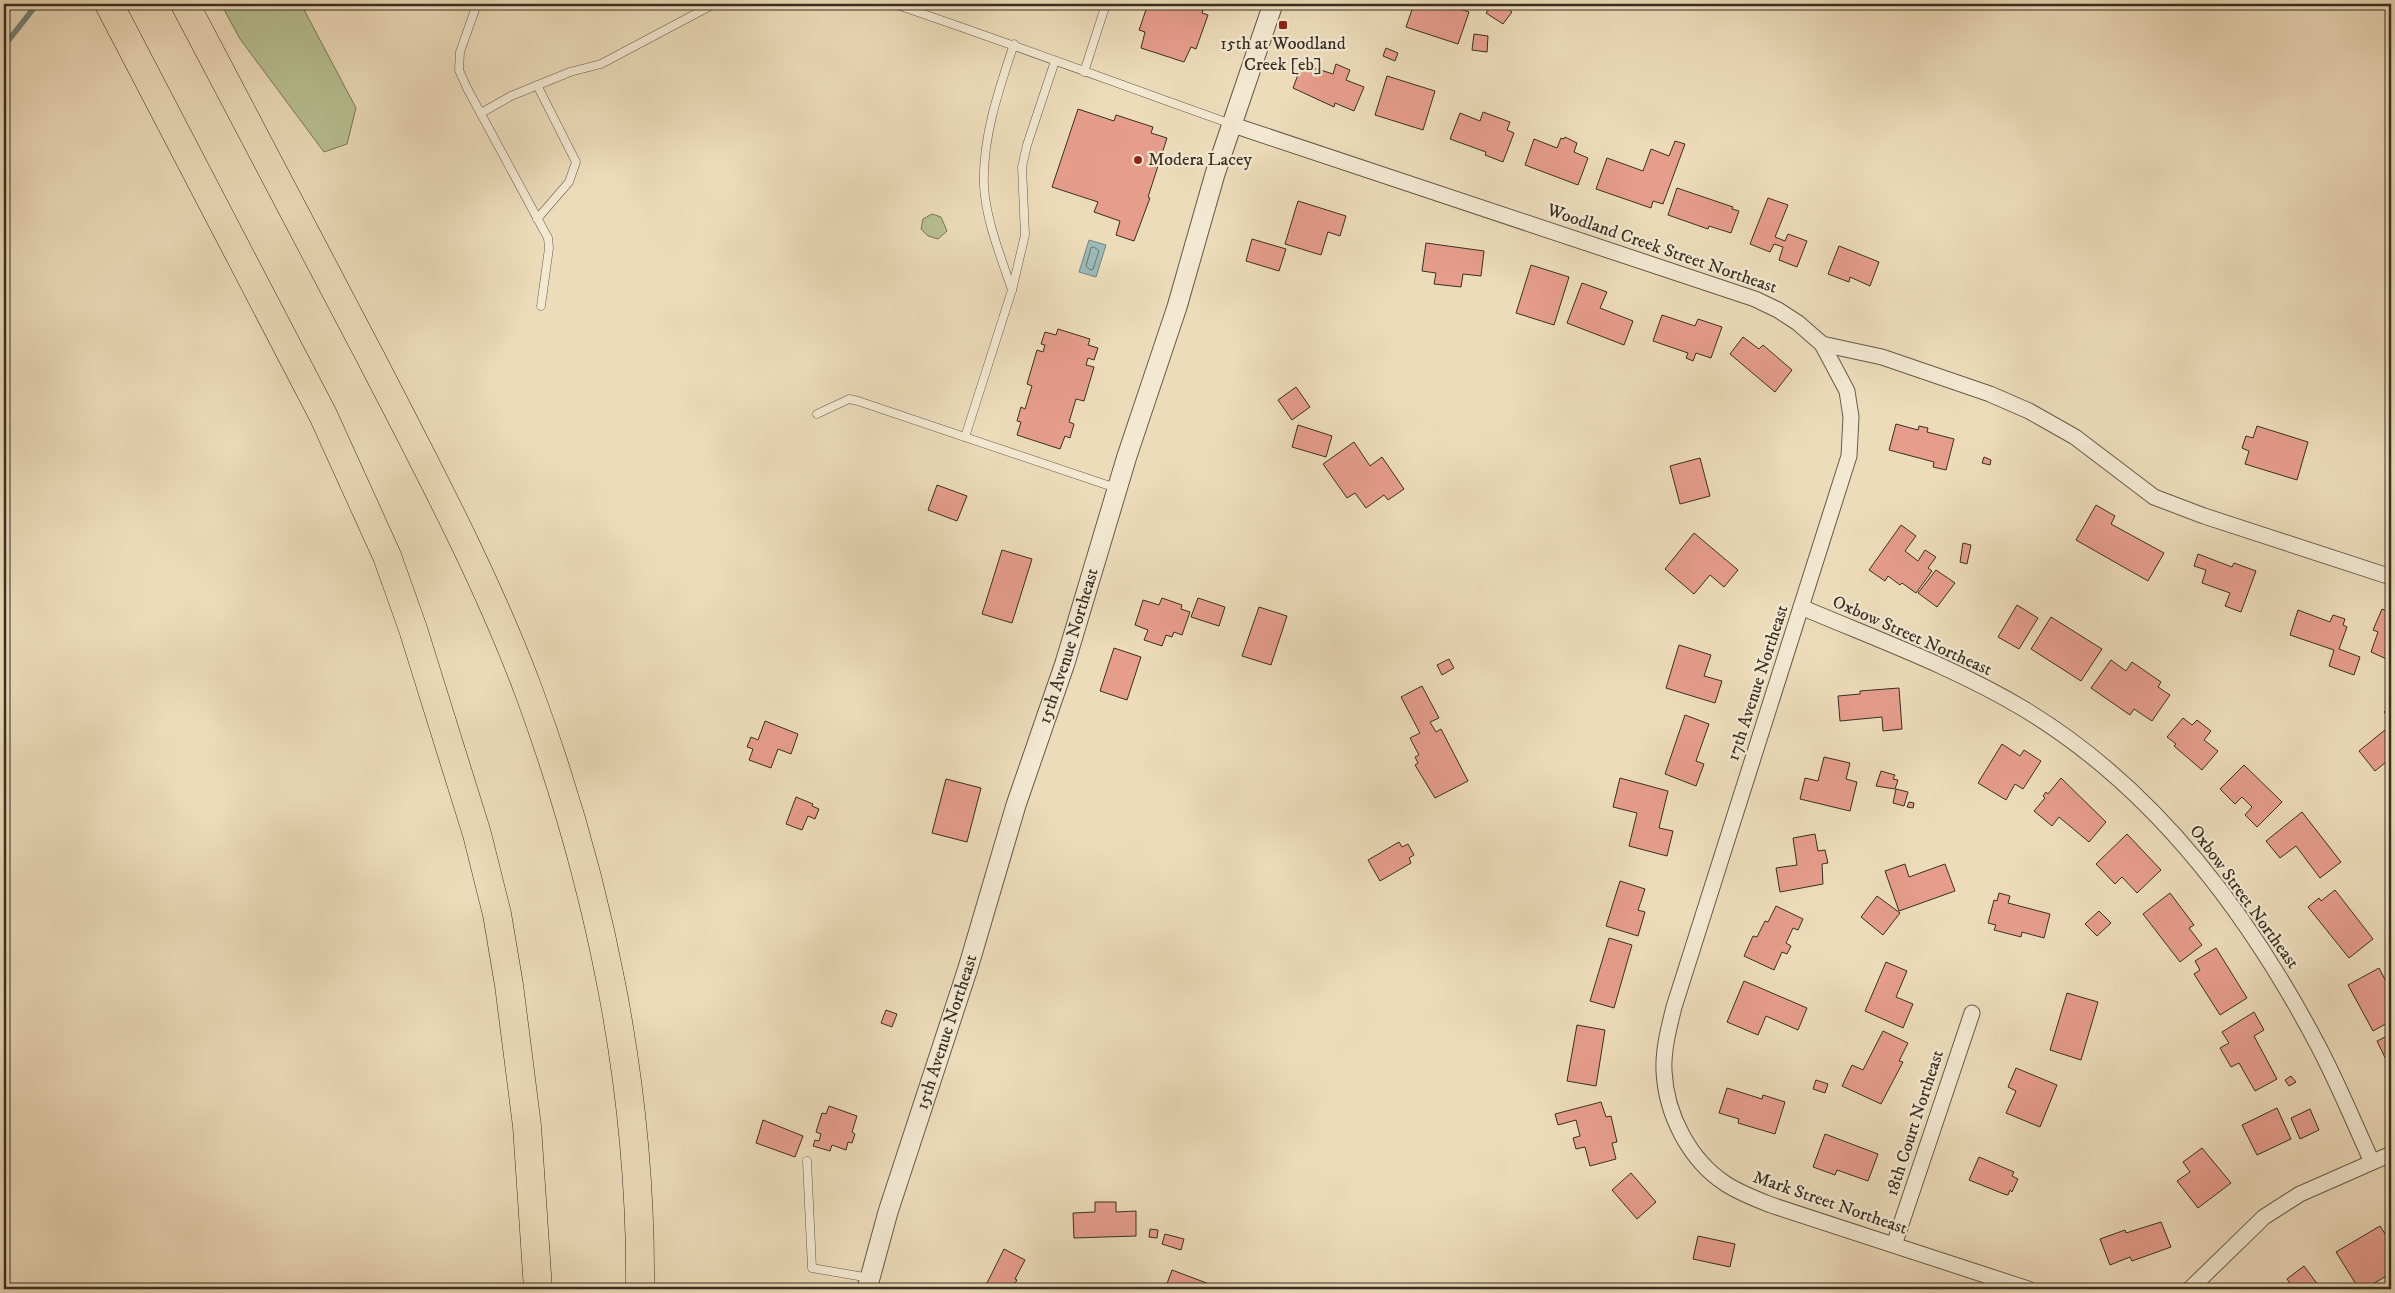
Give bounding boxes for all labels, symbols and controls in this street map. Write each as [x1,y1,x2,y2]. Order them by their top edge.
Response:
marker: 15th at Woodland Creek [eb] [1277,19,1289,31]
place label: 15th at Woodland Creek [eb] [1220,33,1346,76]
place label: Modera Lacey [1148,149,1252,171]
marker: Modera Lacey [1132,154,1144,166]
street label: Woodland Creek Street Northeast [1543,199,1780,299]
street label: 15th Avenue Northeast [1034,565,1104,727]
street label: Oxbow Street Northeast [1829,591,1995,681]
street label: 17th Avenue Northeast [1722,602,1794,764]
street label: Oxbow Street Northeast [2184,821,2304,973]
street label: 15th Avenue Northeast [911,952,982,1113]
street label: 18th Court Northeast [1881,1047,1949,1199]
street label: Mark Street Northeast [1750,1166,1910,1240]

